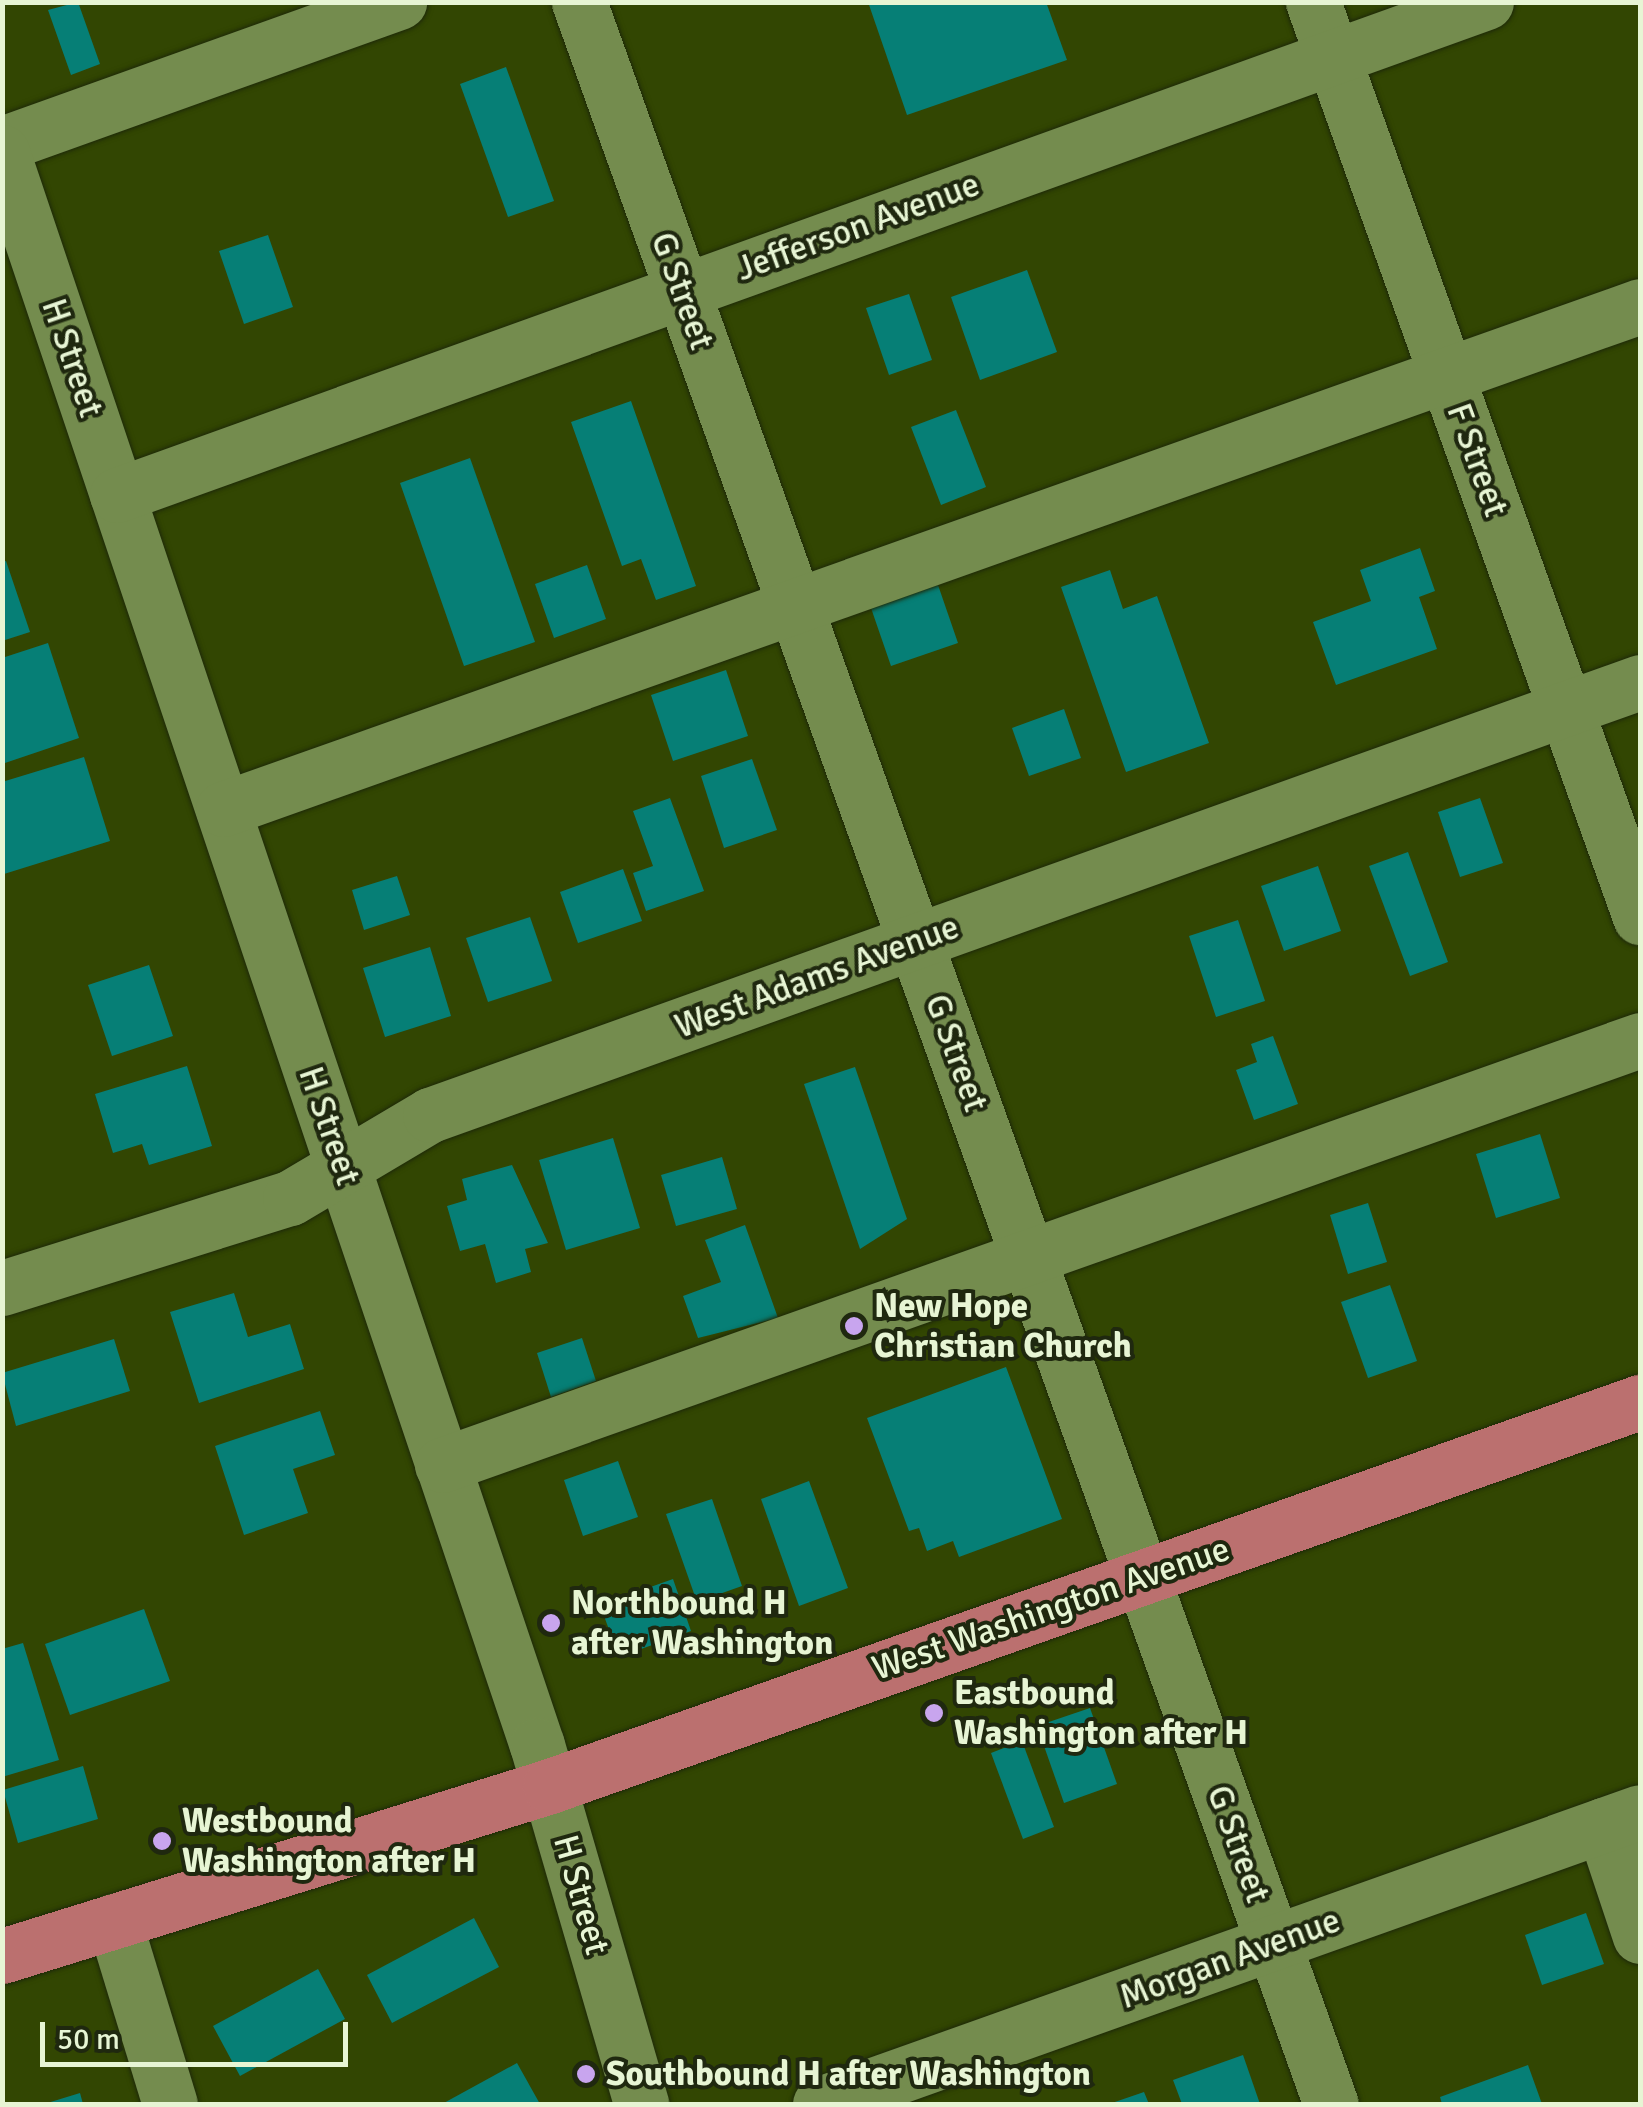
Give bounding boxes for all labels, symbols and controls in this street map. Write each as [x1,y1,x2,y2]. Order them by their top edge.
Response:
street label: Jefferson Avenue [731,164,985,290]
street label: G Street [642,227,722,355]
street label: H Street [32,293,112,423]
street label: F Street [1437,398,1517,522]
street label: West Adams Avenue [669,906,965,1048]
street label: G Street [916,989,996,1117]
street label: H Street [289,1061,369,1191]
place label: New Hope Christian Church [874,1285,1132,1367]
marker: New Hope Christian Church [843,1315,865,1337]
street label: West Washington Avenue [867,1528,1235,1690]
place label: Northbound H after Washington [571,1582,833,1664]
marker: Northbound H after Washington [540,1612,562,1634]
place label: Eastbound Washington after H [954,1672,1248,1754]
marker: Eastbound Washington after H [923,1702,945,1724]
street label: G Street [1198,1780,1278,1908]
place label: Westbound Washington after H [182,1800,476,1882]
marker: Westbound Washington after H [151,1830,173,1852]
street label: H Street [544,1830,618,1960]
street label: Morgan Avenue [1114,1900,1346,2018]
scale bar [45,2002,352,2064]
text: 50 m [57,2021,120,2058]
place label: Southbound H after Washington [606,2053,1091,2095]
marker: Southbound H after Washington [575,2063,597,2085]

